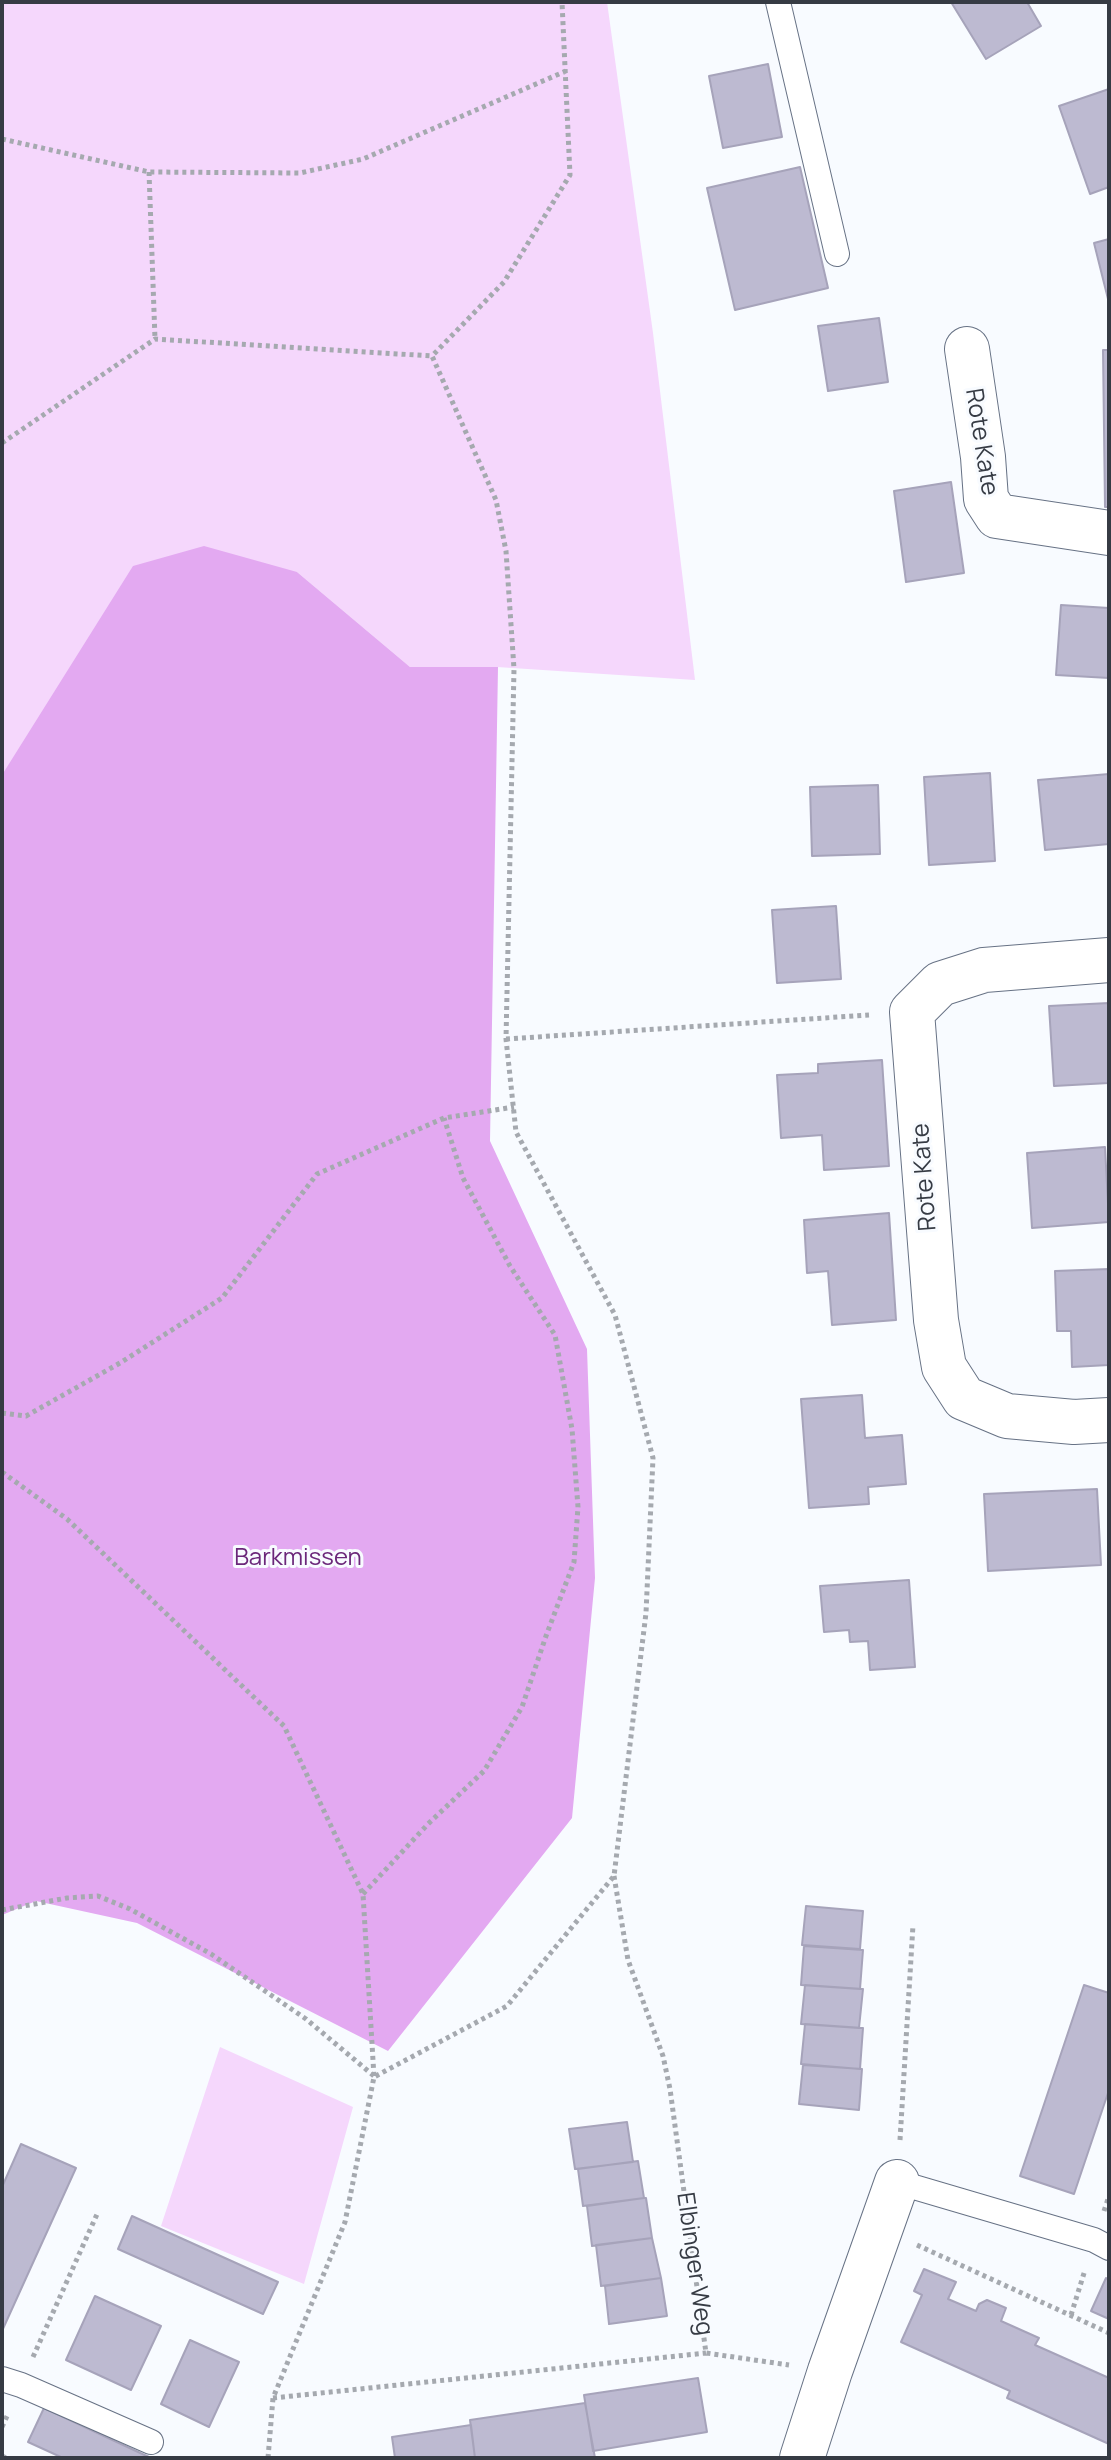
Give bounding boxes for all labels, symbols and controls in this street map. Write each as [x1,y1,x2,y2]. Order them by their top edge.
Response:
street label: Rote Kate [958,386,1004,498]
street label: Rote Kate [907,1122,943,1232]
park label: Barkmissen [234,1544,362,1572]
street label: Elbinger Weg [670,2191,718,2337]

